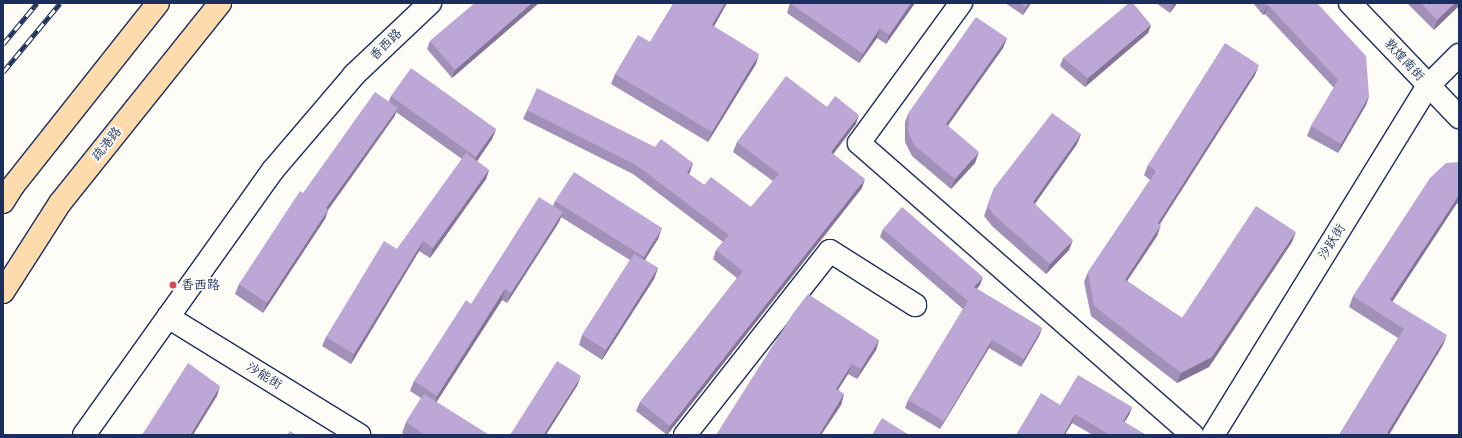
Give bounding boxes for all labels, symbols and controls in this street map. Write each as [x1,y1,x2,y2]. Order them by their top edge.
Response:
street label: 香西路 [367,26,405,64]
street label: 敦煌南街 [1381,36,1427,84]
street label: 疏港路 [89,124,125,164]
street label: 沙跃街 [1315,221,1349,263]
place label: 香西路 [181,277,220,293]
marker: 香西路 [168,280,178,290]
street label: 沙能街 [243,359,285,393]

